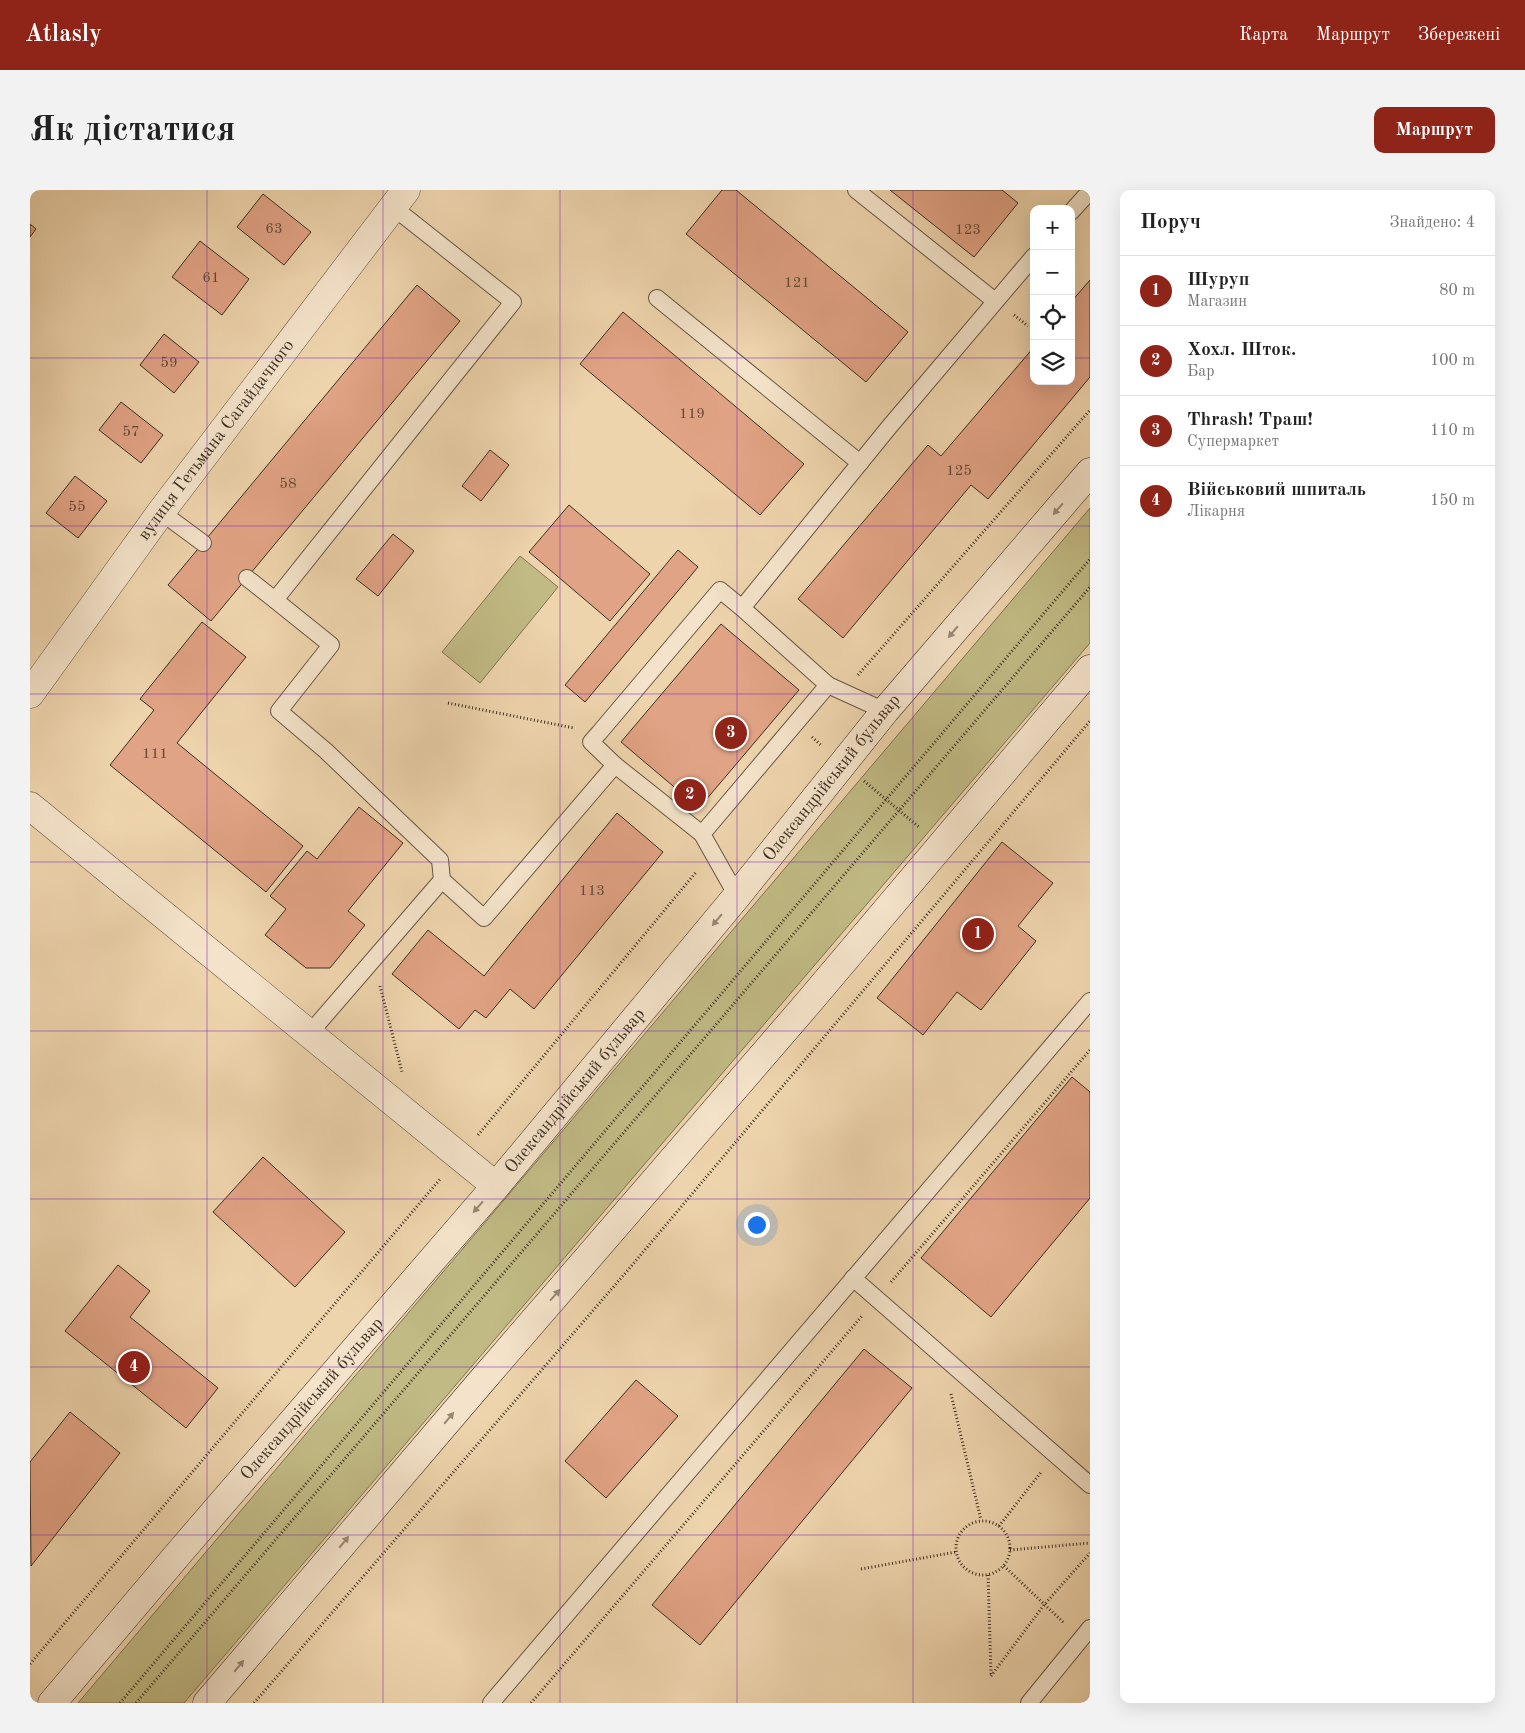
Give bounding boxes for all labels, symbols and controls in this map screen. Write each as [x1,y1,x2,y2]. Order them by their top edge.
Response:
text: Atlasly [25,23,102,47]
text: Карта [1239,26,1288,44]
text: Маршрут [1316,26,1390,44]
text: Збережені [1418,26,1500,44]
button: Маршрут [1374,107,1495,153]
text: Як дістатися [30,113,235,148]
map controls [1030,205,1075,385]
button: + [1030,205,1075,250]
text: Поруч [1140,212,1201,233]
text: Знайдено: 4 [1390,215,1475,231]
house number: 63 [265,222,283,237]
house number: 123 [955,223,981,238]
button: − [1030,250,1075,295]
house number: 61 [202,271,220,286]
text: Шуруп [1187,271,1250,290]
house number: 121 [784,276,810,291]
text: 1 [1151,283,1161,299]
text: 80 m [1439,283,1475,299]
text: Магазин [1187,294,1247,310]
button: locate [1030,295,1075,340]
street label: вулиця Гетьмана Сагайдачного [135,336,298,544]
button: layers [1030,340,1075,385]
text: Хохл. Шток. [1187,341,1296,360]
text: 2 [1151,353,1161,369]
text: 100 m [1430,353,1475,369]
house number: 59 [160,356,178,371]
text: Бар [1187,364,1215,380]
house number: 119 [679,407,705,422]
text: Thrash! Траш! [1187,411,1313,430]
text: 3 [1151,423,1161,439]
text: 110 m [1430,423,1475,439]
house number: 57 [122,425,140,440]
text: Супермаркет [1187,434,1279,450]
house number: 125 [946,464,972,479]
house number: 58 [279,477,297,492]
text: Військовий шпиталь [1187,481,1366,500]
text: 4 [1151,493,1161,509]
text: 150 m [1430,493,1475,509]
house number: 55 [68,500,86,515]
one-way arrow [1053,502,1064,515]
text: Лікарня [1187,504,1245,520]
one-way arrow [947,626,958,639]
street label: Олександрійський бульвар [760,691,904,865]
pin: 3 [715,714,747,752]
house number: 111 [142,747,168,762]
pin: 2 [674,776,706,814]
house number: 113 [579,884,605,899]
one-way arrow [711,914,722,927]
pin: 1 [962,915,994,953]
street label: Олександрійський бульвар [501,1005,648,1177]
one-way arrow [472,1200,484,1212]
your location [744,1212,770,1238]
one-way arrow [550,1289,561,1302]
street label: Олександрійський бульвар [237,1314,387,1484]
pin: 4 [118,1348,150,1386]
one-way arrow [444,1412,455,1425]
one-way arrow [338,1537,350,1549]
one-way arrow [233,1660,244,1673]

